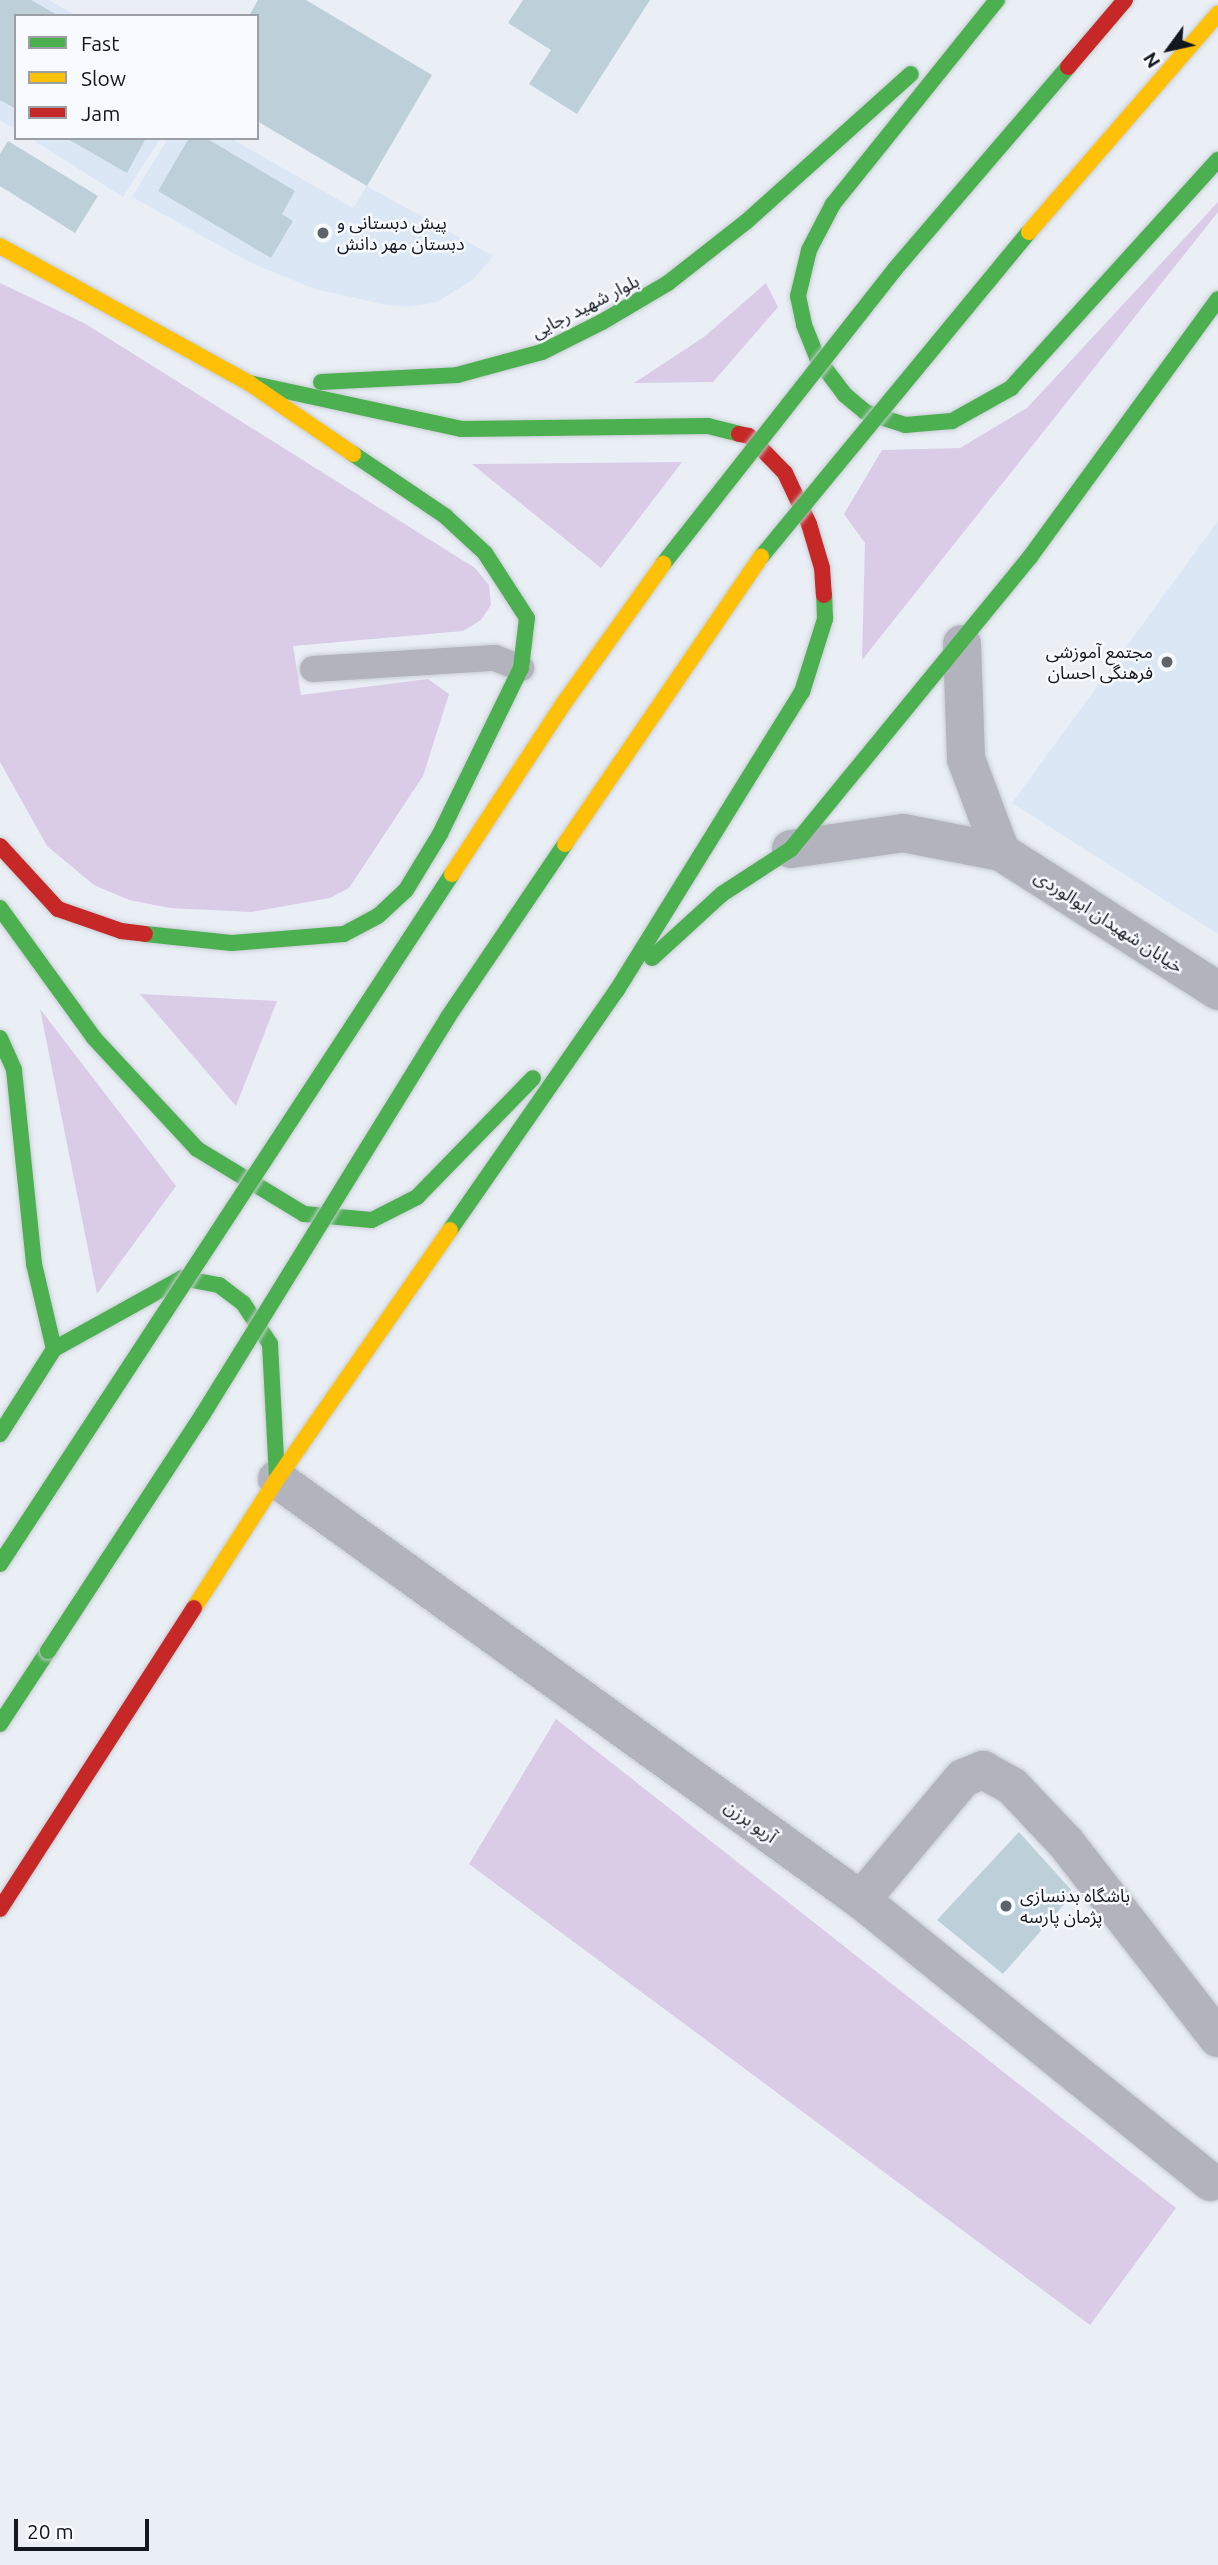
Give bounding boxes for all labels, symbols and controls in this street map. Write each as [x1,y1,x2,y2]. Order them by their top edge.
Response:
legend [14,14,259,140]
north arrow [1134,14,1204,84]
text: Fast [81,31,119,55]
text: N [1138,48,1164,72]
text: Slow [81,66,126,90]
text: Jam [81,101,120,125]
place label: پیش دبستانی و دبستان مهر دانش [337,212,465,255]
marker: پیش دبستانی و دبستان مهر دانش [315,225,331,241]
street label: بلوار شهید رجایی [528,270,642,342]
place label: مجتمع آموزشی فرهنگی احسان [1046,641,1153,684]
marker: مجتمع آموزشی فرهنگی احسان [1159,654,1175,670]
street label: خیابان شهیدان ابوالوردی [1031,865,1187,977]
street label: آریو برزن [721,1795,781,1847]
place label: باشگاه بدنسازی پژمان پارسه [1020,1885,1130,1927]
marker: باشگاه بدنسازی پژمان پارسه [998,1898,1014,1914]
scale bar [18,2506,152,2550]
text: 20 m [27,2519,74,2543]

